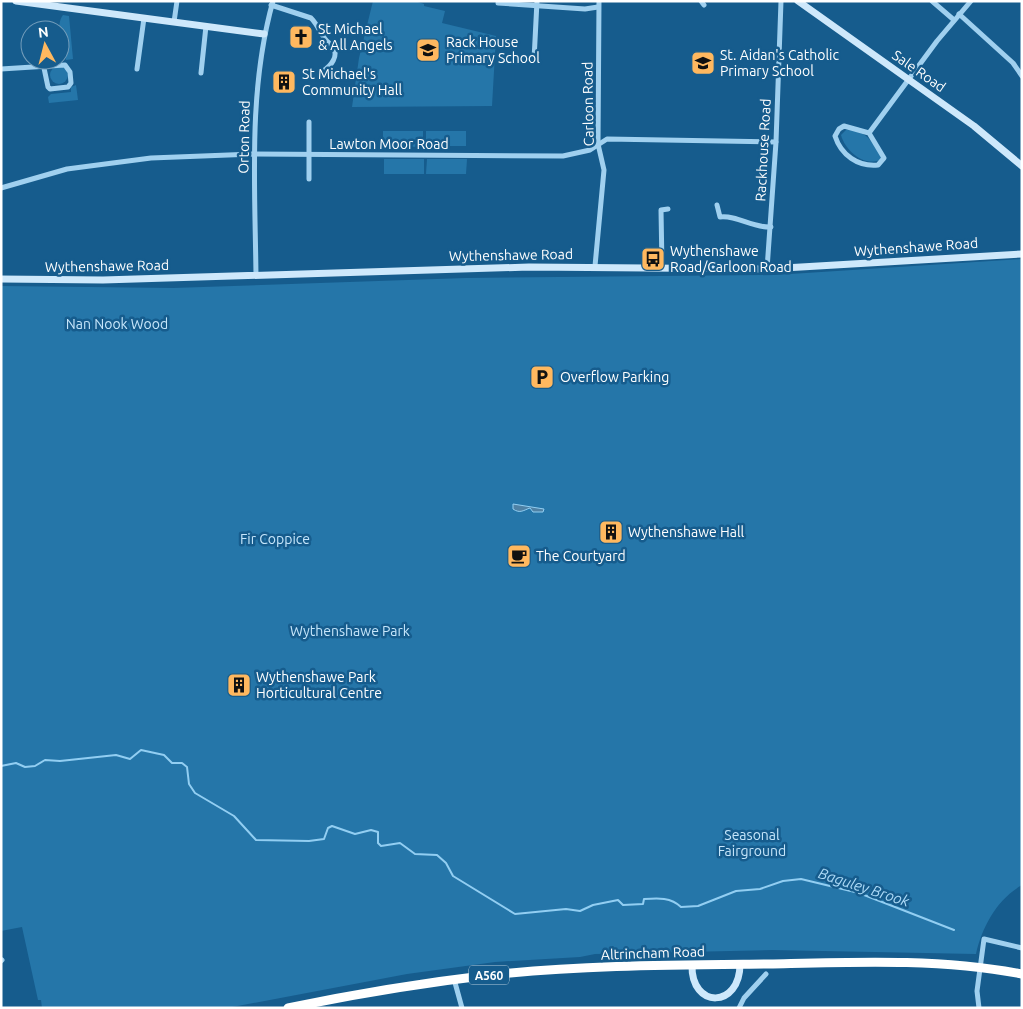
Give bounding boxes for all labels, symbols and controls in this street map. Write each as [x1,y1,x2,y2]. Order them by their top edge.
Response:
north arrow [20,20,70,70]
place label: St Michael & All Angels [318,21,393,53]
text: N [37,24,50,41]
church icon: St Michael & All Angels [288,24,314,50]
place label: Rack House Primary School [446,34,540,66]
school or university icon: Rack House Primary School [415,37,441,63]
place label: St. Aidan's Catholic Primary School [720,47,839,79]
street label: Sale Road [889,47,949,95]
school or university icon: St. Aidan's Catholic Primary School [690,50,716,76]
street label: Carloon Road [579,62,597,146]
place label: St Michael's Community Hall [302,66,402,98]
building icon: St Michael's Community Hall [271,69,297,95]
street label: Rackhouse Road [752,98,774,202]
street label: Orton Road [235,100,253,174]
street label: Lawton Moor Road [329,136,449,152]
street label: Wythenshawe Road [853,235,979,259]
place label: Wythenshawe Road/Carloon Road [670,243,792,275]
street label: Wythenshawe Road [449,246,573,264]
bus stop icon: Wythenshawe Road/Carloon Road [640,246,666,272]
street label: Wythenshawe Road [45,257,169,275]
park label: Nan Nook Wood [66,316,168,332]
parking icon: Overflow Parking [529,364,555,390]
place label: Overflow Parking [560,369,669,385]
building icon: Wythenshawe Hall [598,519,624,545]
place label: Wythenshawe Hall [628,524,745,540]
park label: Fir Coppice [240,531,310,547]
cafe icon: The Courtyard [506,543,532,569]
place label: The Courtyard [536,548,626,564]
park label: Wythenshawe Park [290,623,410,639]
place label: Wythenshawe Park Horticultural Centre [256,669,382,701]
building icon: Wythenshawe Park Horticultural Centre [226,672,252,698]
park label: Seasonal Fairground [718,827,786,859]
water label: Baguley Brook [816,864,912,910]
street label: Altrincham Road [601,943,705,963]
road number: A560 [469,966,509,984]

